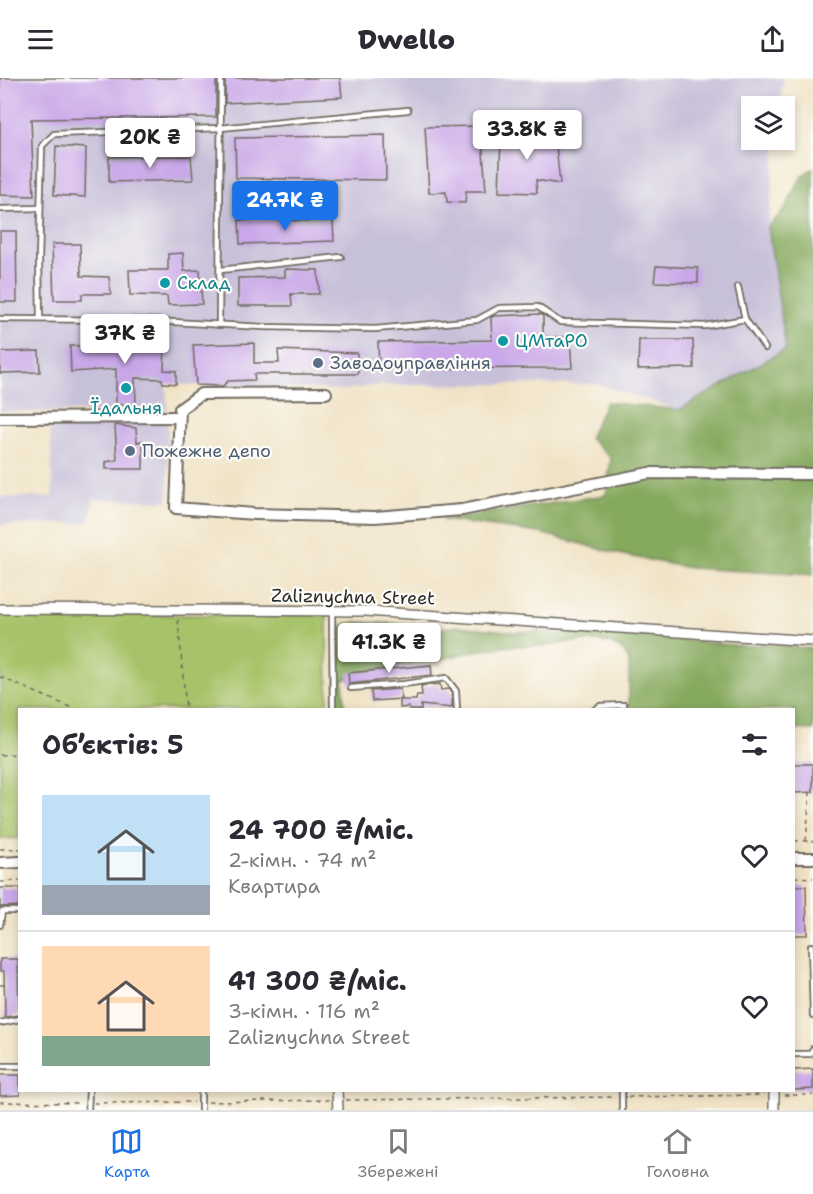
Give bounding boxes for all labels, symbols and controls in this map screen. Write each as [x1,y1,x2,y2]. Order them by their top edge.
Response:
text: Dwello [358,21,455,58]
icon: menu [24,23,57,56]
icon: share [756,23,789,56]
map controls [741,96,795,150]
button: layers [741,96,795,150]
pin: 33.8K ₴ [472,110,582,161]
text: 33.8K ₴ [487,116,567,142]
pin: 20K ₴ [108,118,192,169]
text: 20K ₴ [119,124,181,150]
pin: 24.7K ₴ [230,181,340,232]
text: 24.7K ₴ [246,187,324,213]
place label: Склад [177,271,231,295]
marker: Склад [158,276,172,290]
pin: 37K ₴ [83,314,167,365]
text: 37K ₴ [94,320,156,346]
place label: ЦМтаРО [515,329,588,353]
marker: ЦМтаРО [496,334,510,348]
place label: Заводоуправління [330,351,491,375]
marker: Заводоуправління [311,356,325,370]
marker: Їдальня [119,381,133,395]
place label: Їдальня [90,396,162,420]
place label: Пожежне депо [142,439,271,463]
marker: Пожежне депо [123,444,137,458]
street label: Zaliznychna Street [271,584,435,610]
pin: 41.3K ₴ [334,623,444,674]
text: 41.3K ₴ [352,629,426,655]
text: Об’єктів: 5 [42,727,183,762]
icon: filters [738,728,771,761]
text: 24 700 ₴/міс. [228,812,414,847]
icon: home [90,819,162,891]
icon: heart [738,839,771,872]
text: 2-кімн. · 74 m² [228,847,377,873]
text: Квартира [228,873,320,899]
text: 41 300 ₴/міс. [228,963,407,998]
icon: home [90,970,162,1042]
icon: heart [738,990,771,1023]
text: 3-кімн. · 116 m² [228,998,380,1024]
text: Zaliznychna Street [228,1024,410,1050]
tab: Карта [104,1125,150,1182]
tab: Збережені [358,1125,439,1182]
tab: Головна [647,1125,709,1182]

